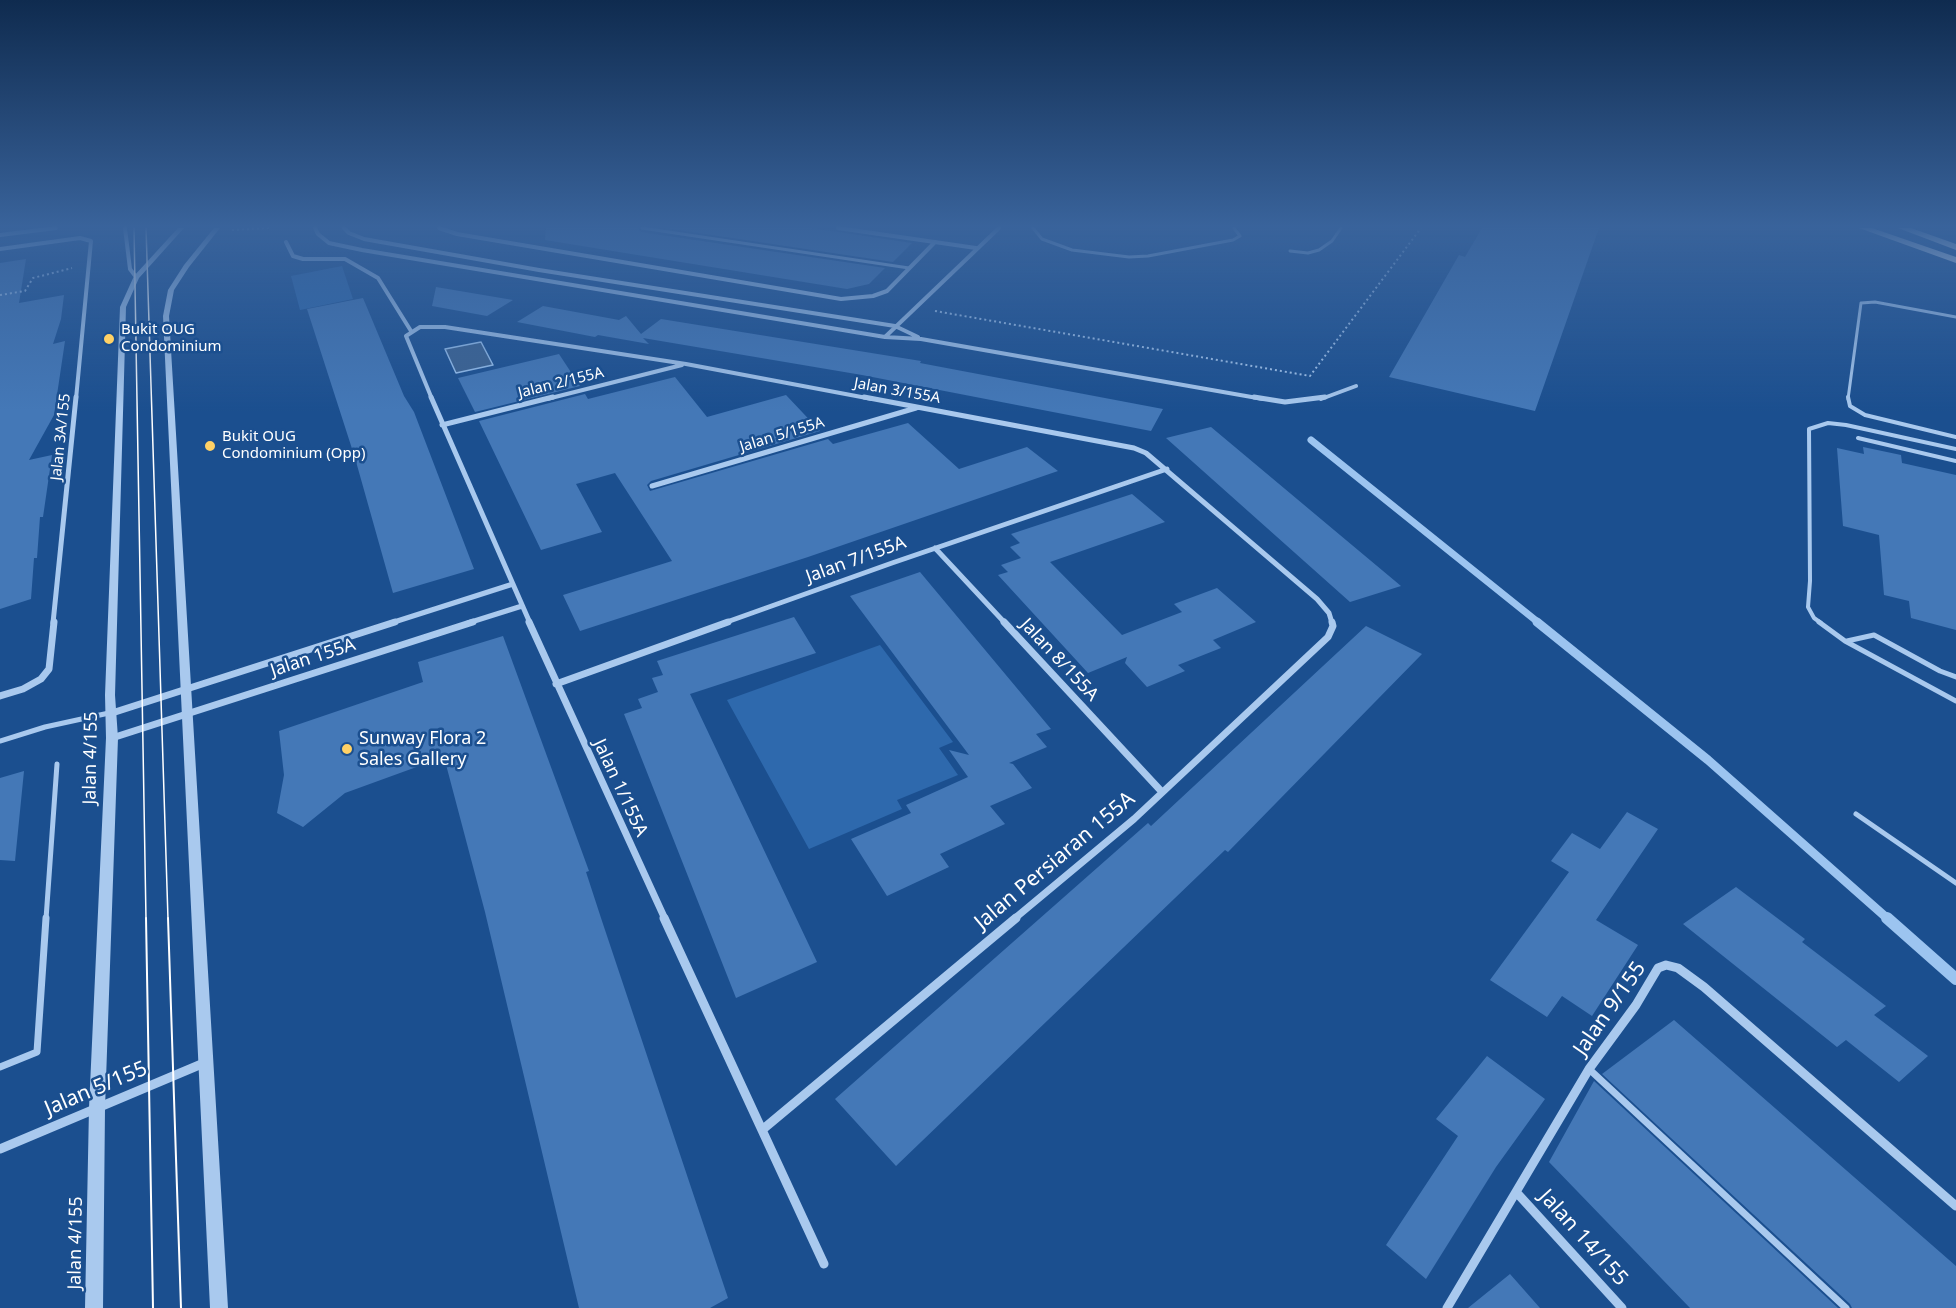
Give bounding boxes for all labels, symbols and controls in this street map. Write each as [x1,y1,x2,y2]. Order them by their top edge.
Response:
place label: Bukit OUG Condominium [121,321,221,356]
marker: Bukit OUG Condominium [102,332,116,346]
street label: Jalan 2/155A [516,364,606,402]
street label: Jalan 3/155A [852,375,942,407]
street label: Jalan 3A/155 [47,393,75,481]
street label: Jalan 5/155A [738,414,826,456]
place label: Bukit OUG Condominium (Opp) [222,428,366,463]
marker: Bukit OUG Condominium (Opp) [203,439,217,453]
street label: Jalan 7/155A [803,532,909,588]
street label: Jalan 8/155A [1015,614,1103,706]
street label: Jalan 155A [268,634,358,682]
street label: Jalan 4/155 [79,711,103,805]
place label: Sunway Flora 2 Sales Gallery [359,728,486,771]
street label: Jalan 1/155A [588,736,652,840]
marker: Sunway Flora 2 Sales Gallery [340,742,354,756]
street label: Jalan Persiaran 155A [970,787,1140,935]
street label: Jalan 9/155 [1568,957,1652,1061]
street label: Jalan 5/155 [41,1056,151,1122]
street label: Jalan 14/155 [1533,1185,1633,1291]
street label: Jalan 4/155 [64,1196,88,1290]

